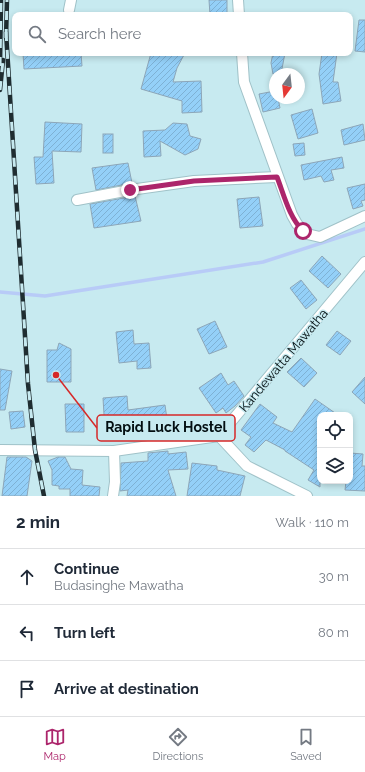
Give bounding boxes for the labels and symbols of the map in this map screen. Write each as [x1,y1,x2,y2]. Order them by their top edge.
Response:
north arrow [269,68,305,104]
route end [121,181,139,199]
route start [294,222,312,240]
street label: Kandewatta Mawatha [236,306,331,415]
callout: Rapid Luck Hostel [97,415,235,441]
text: Rapid Luck Hostel [105,419,227,435]

